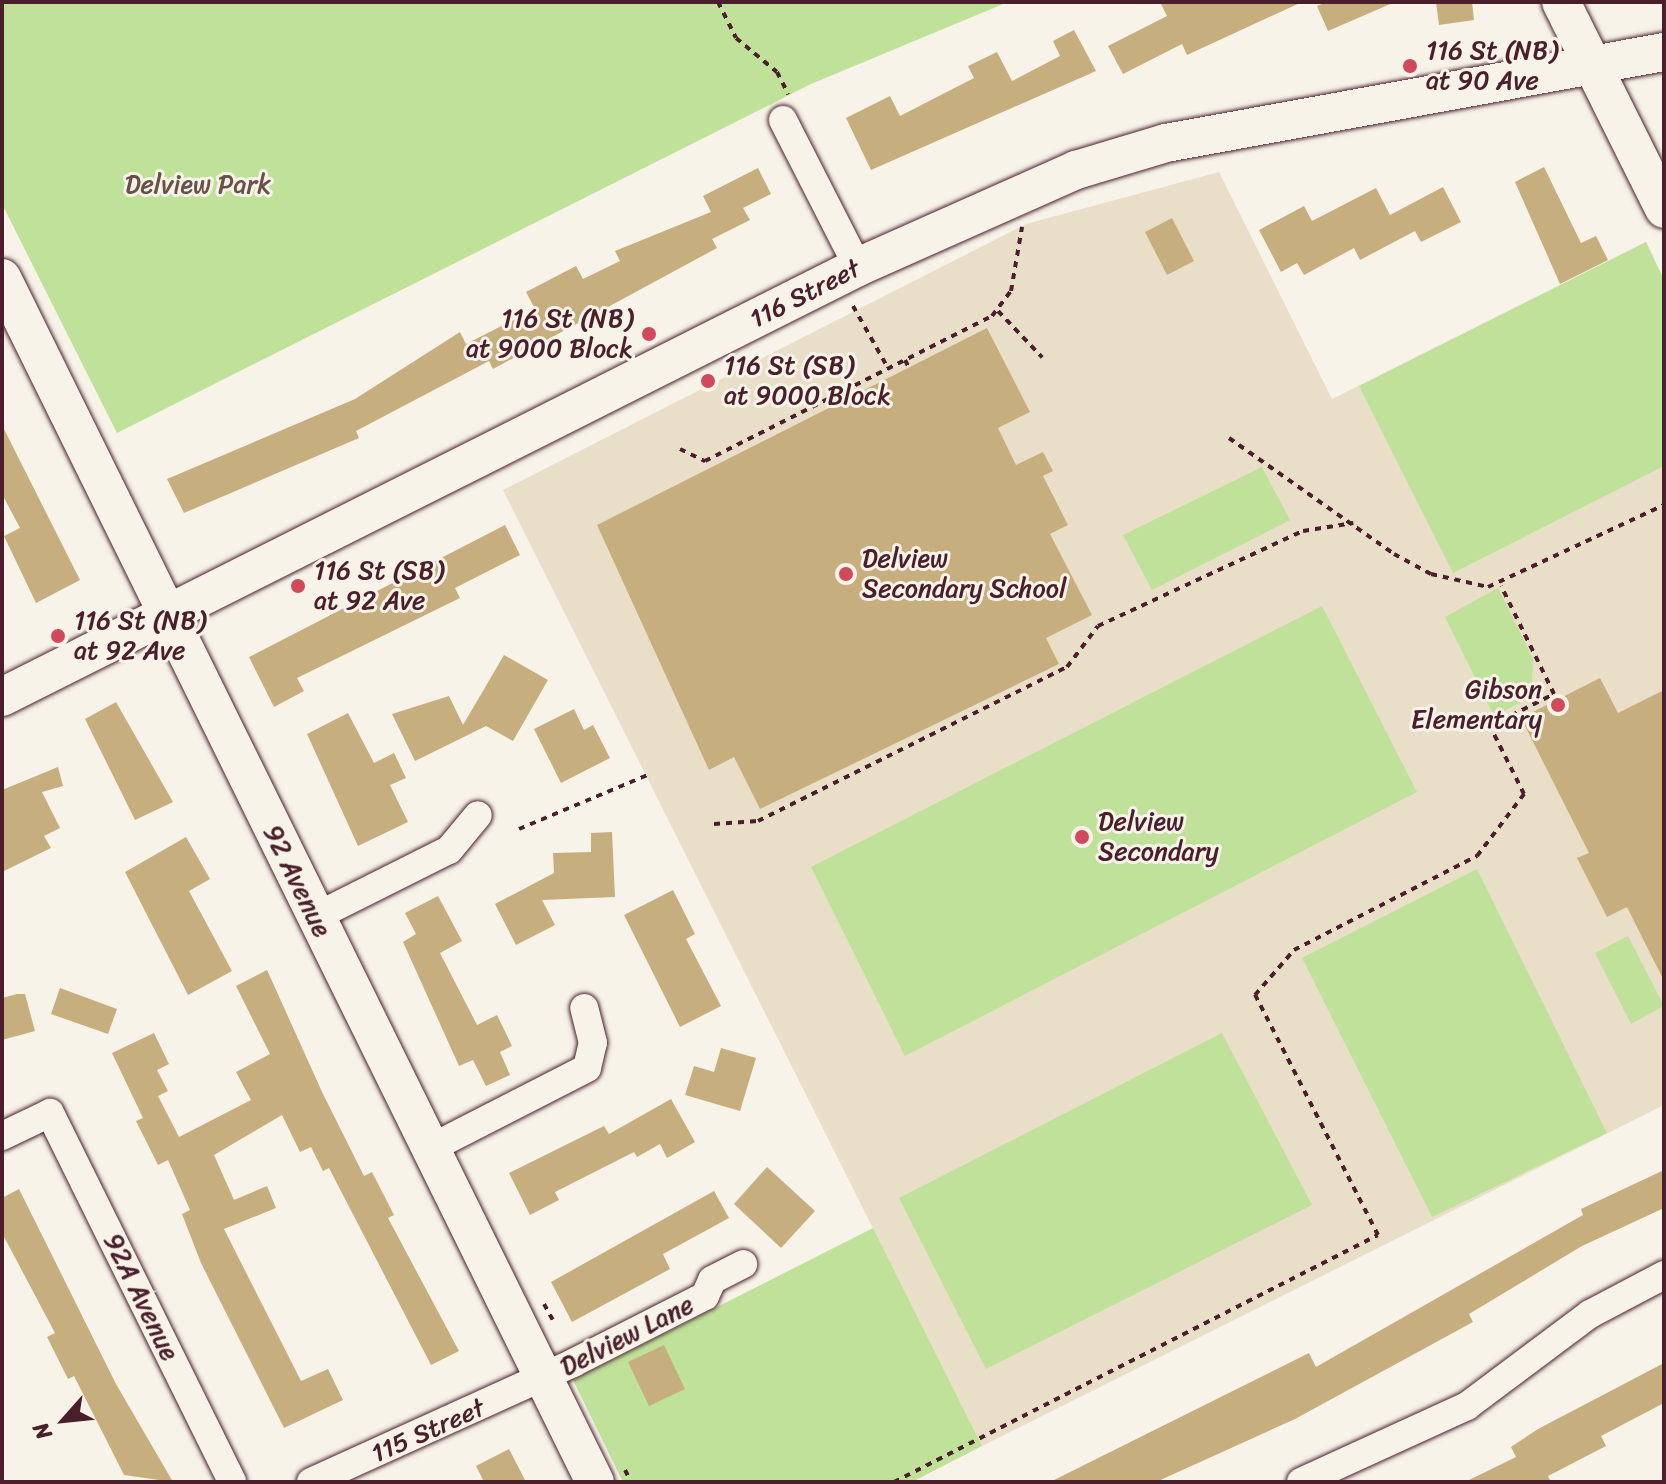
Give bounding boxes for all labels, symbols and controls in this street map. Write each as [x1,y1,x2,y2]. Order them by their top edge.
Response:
place label: 116 St (NB) at 90 Ave [1426,35,1557,96]
marker: 116 St (NB) at 90 Ave [1401,57,1419,75]
park label: Delview Park [125,169,271,201]
street label: 116 Street [745,253,865,335]
place label: 116 St (NB) at 9000 Block [466,303,633,364]
marker: 116 St (NB) at 9000 Block [640,325,658,343]
place label: 116 St (SB) at 9000 Block [724,350,891,412]
marker: 116 St (SB) at 9000 Block [699,372,717,390]
place label: Delview Secondary School [862,543,1066,604]
place label: 116 St (SB) at 92 Ave [314,555,444,616]
marker: Delview Secondary School [837,565,855,583]
marker: 116 St (SB) at 92 Ave [289,577,307,595]
place label: 116 St (NB) at 92 Ave [74,605,205,666]
marker: 116 St (NB) at 92 Ave [49,627,67,645]
place label: Gibson Elementary [1411,674,1542,736]
marker: Gibson Elementary [1549,696,1567,714]
place label: Delview Secondary [1098,806,1219,868]
street label: 92 Avenue [257,820,337,942]
marker: Delview Secondary [1073,828,1091,846]
street label: 92A Avenue [97,1228,185,1366]
street label: Delview Lane [555,1289,699,1383]
north arrow [24,1380,104,1460]
street label: 115 Street [367,1392,489,1470]
text: N [21,1415,63,1447]

